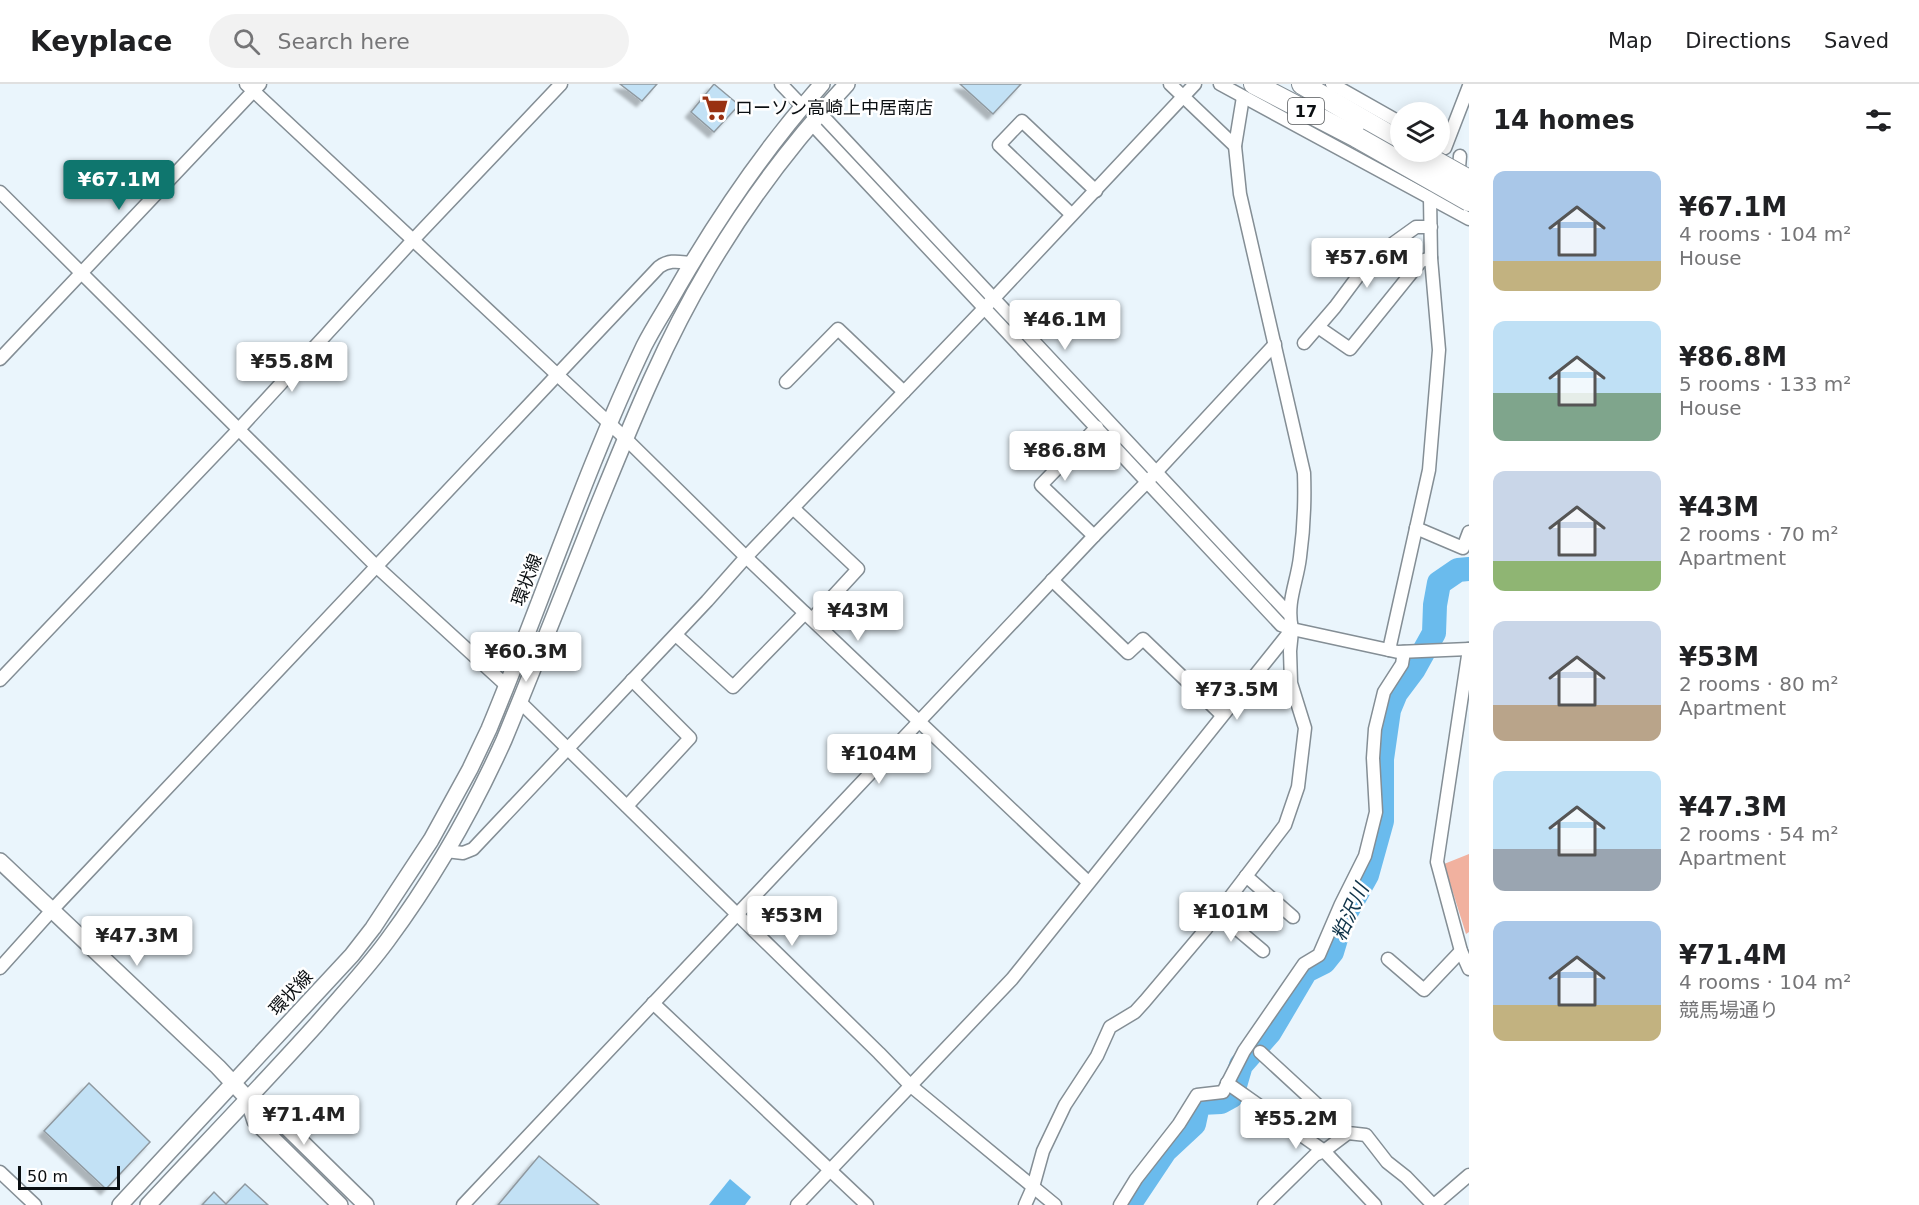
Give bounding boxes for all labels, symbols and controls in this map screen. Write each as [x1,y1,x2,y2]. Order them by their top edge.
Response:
search box [209,14,629,68]
text: Keyplace [30,25,173,58]
icon: search [230,25,263,58]
text: Search here [278,29,410,54]
text: Map [1608,29,1652,53]
text: Directions [1685,29,1791,53]
text: Saved [1824,29,1889,53]
supermarket icon: ローソン高崎上中居南店 [700,93,730,123]
place label: ローソン高崎上中居南店 [735,97,933,118]
road number: 17 [1288,98,1324,124]
map controls [1390,102,1450,162]
button: layers [1390,102,1450,162]
icon: filters [1862,104,1895,137]
text: 14 homes [1493,105,1635,135]
pin: ¥67.1M [70,160,168,211]
text: ¥67.1M [77,167,161,191]
text: ¥67.1M [1679,192,1787,222]
icon: home [1541,195,1613,267]
text: 4 rooms · 104 m² [1679,222,1851,246]
pin: ¥57.6M [1318,238,1416,289]
text: ¥57.6M [1325,245,1409,269]
text: House [1679,246,1742,270]
pin: ¥46.1M [1016,300,1114,351]
text: ¥46.1M [1023,307,1107,331]
pin: ¥55.8M [243,342,341,393]
text: ¥86.8M [1679,342,1787,372]
icon: home [1541,345,1613,417]
text: ¥55.8M [250,349,334,373]
text: 5 rooms · 133 m² [1679,372,1851,396]
text: House [1679,396,1742,420]
pin: ¥86.8M [1016,431,1114,482]
text: ¥86.8M [1023,438,1107,462]
text: ¥43M [1679,492,1759,522]
icon: home [1541,495,1613,567]
text: 2 rooms · 70 m² [1679,522,1839,546]
text: Apartment [1679,546,1786,570]
street label: 環状線 [507,551,546,609]
pin: ¥43M [822,591,894,642]
text: ¥43M [827,598,889,622]
pin: ¥60.3M [477,632,575,683]
text: ¥60.3M [484,639,568,663]
text: ¥53M [1679,642,1759,672]
icon: home [1541,645,1613,717]
pin: ¥73.5M [1188,670,1286,721]
text: 2 rooms · 80 m² [1679,672,1839,696]
text: ¥73.5M [1195,677,1279,701]
text: Apartment [1679,696,1786,720]
pin: ¥104M [837,734,921,785]
text: ¥104M [841,741,917,765]
text: ¥47.3M [1679,792,1787,822]
icon: home [1541,795,1613,867]
text: 2 rooms · 54 m² [1679,822,1839,846]
text: Apartment [1679,846,1786,870]
water label: 粕沢川 [1326,878,1374,944]
pin: ¥101M [1189,892,1273,943]
pin: ¥53M [756,896,828,947]
text: ¥101M [1193,899,1269,923]
text: ¥53M [761,903,823,927]
pin: ¥47.3M [88,916,186,967]
text: ¥47.3M [95,923,179,947]
text: ¥71.4M [1679,940,1787,970]
icon: home [1541,945,1613,1017]
street label: 環状線 [265,966,317,1020]
text: 4 rooms · 104 m² [1679,970,1851,994]
text: 競馬場通り [1679,998,1779,1022]
pin: ¥71.4M [255,1095,353,1146]
pin: ¥55.2M [1247,1099,1345,1150]
text: ¥71.4M [262,1102,346,1126]
text: ¥55.2M [1254,1106,1338,1130]
scale bar [18,1163,120,1190]
text: 50 m [27,1167,68,1186]

